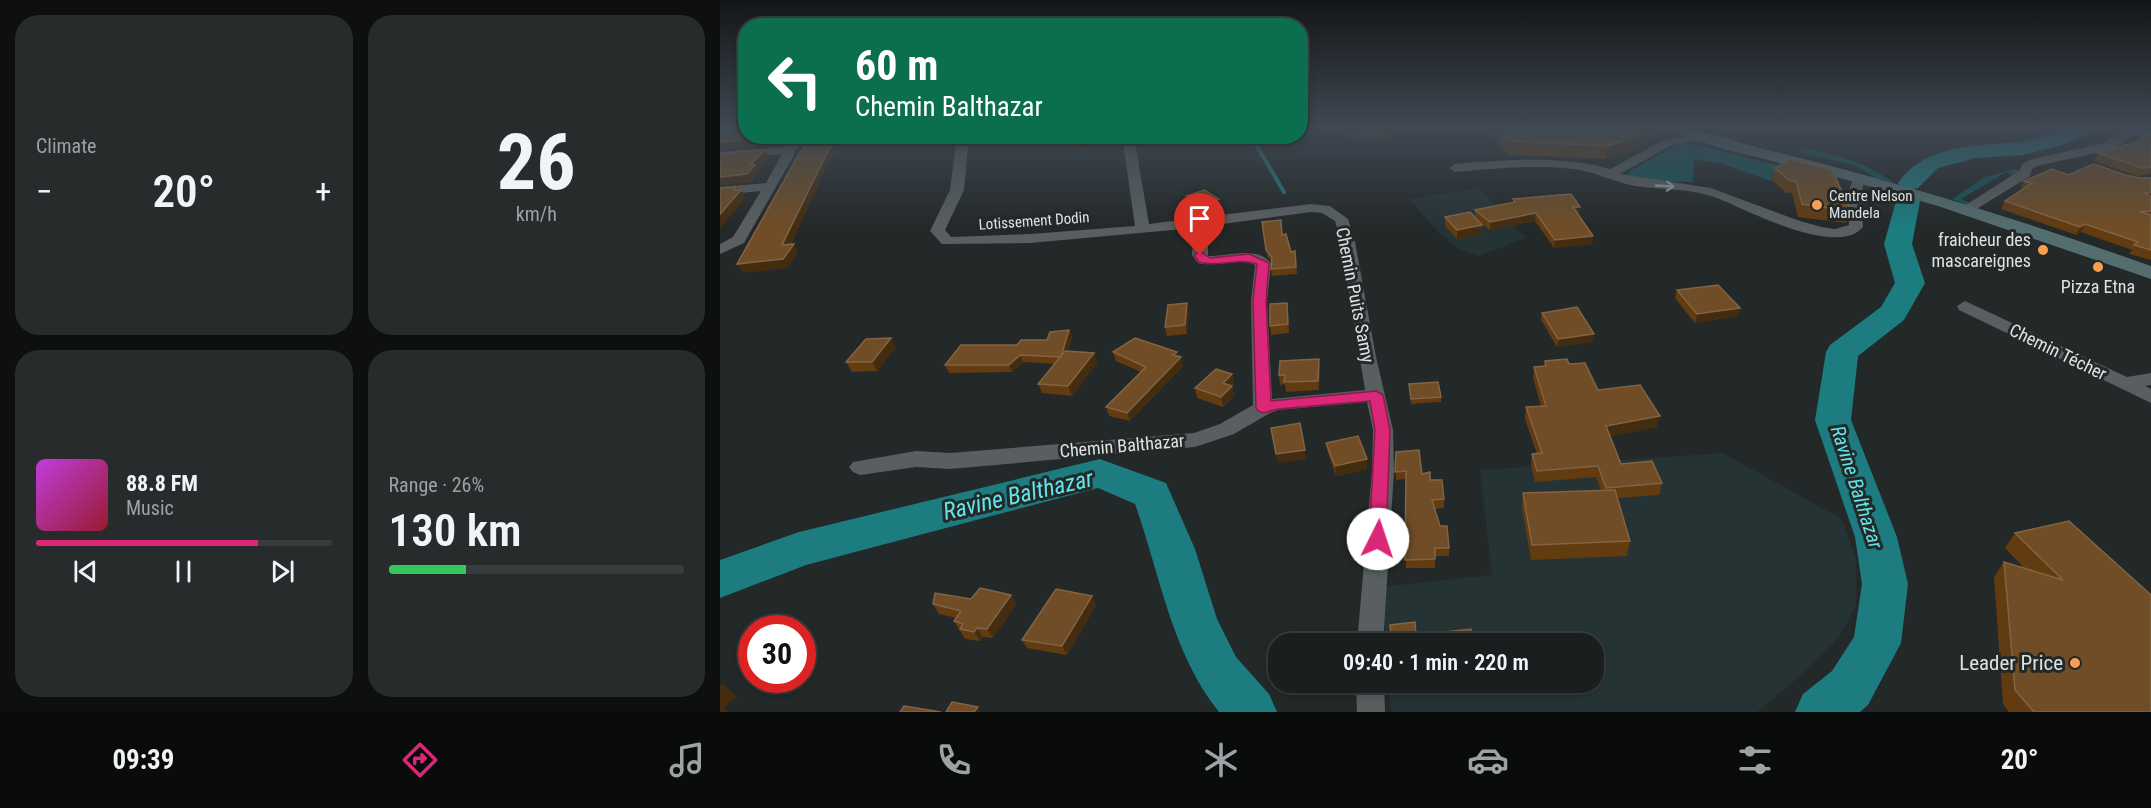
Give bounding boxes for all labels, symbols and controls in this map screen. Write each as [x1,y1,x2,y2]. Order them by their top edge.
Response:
text: 60 m [855,41,938,90]
icon: left [756,42,834,120]
text: Chemin Balthazar [855,91,1043,123]
text: 26 [497,117,576,208]
text: Climate [36,134,96,158]
text: 20° [152,165,215,218]
text: − [36,172,53,211]
text: + [315,172,331,211]
one-way arrow [1655,180,1675,191]
place label: Centre Nelson Mandela [1829,187,1913,222]
pin [1174,193,1225,255]
marker: Centre Nelson Mandela [1810,198,1824,212]
text: km/h [516,202,557,226]
icon: arrive [1183,202,1216,235]
street label: Lotissement Dodin [978,208,1090,234]
street label: Chemin Puits Samy [1332,225,1379,365]
place label: fraicheur des mascareignes [1932,229,2031,271]
marker: fraicheur des mascareignes [2036,243,2050,257]
marker: Pizza Etna [2091,260,2105,274]
place label: Pizza Etna [2061,276,2135,297]
street label: Chemin Técher [2006,319,2111,384]
water label: Ravine Balthazar [1826,423,1888,552]
street label: Chemin Balthazar [1059,430,1186,461]
water label: Ravine Balthazar [940,464,1097,526]
text: 88.8 FM [126,471,198,496]
text: Range · 26% [389,473,484,497]
text: Music [126,496,174,520]
text: 130 km [389,504,522,557]
position arrow [1346,507,1410,571]
icon: previous [69,555,102,588]
icon: pause [167,555,200,588]
icon: next [266,555,299,588]
speed limit sign: 30 [738,615,816,693]
text: 09:40 · 1 min · 220 m [1343,650,1529,675]
place label: Leader Price [1959,651,2063,675]
marker: Leader Price [2068,656,2082,670]
icon: directions [399,739,441,781]
icon: music [666,739,708,781]
icon: phone [933,739,975,781]
icon: climate [1200,739,1242,781]
icon: car [1467,739,1509,781]
icon: filters [1734,739,1776,781]
text: 09:39 [112,744,174,776]
text: 20° [2001,744,2038,776]

